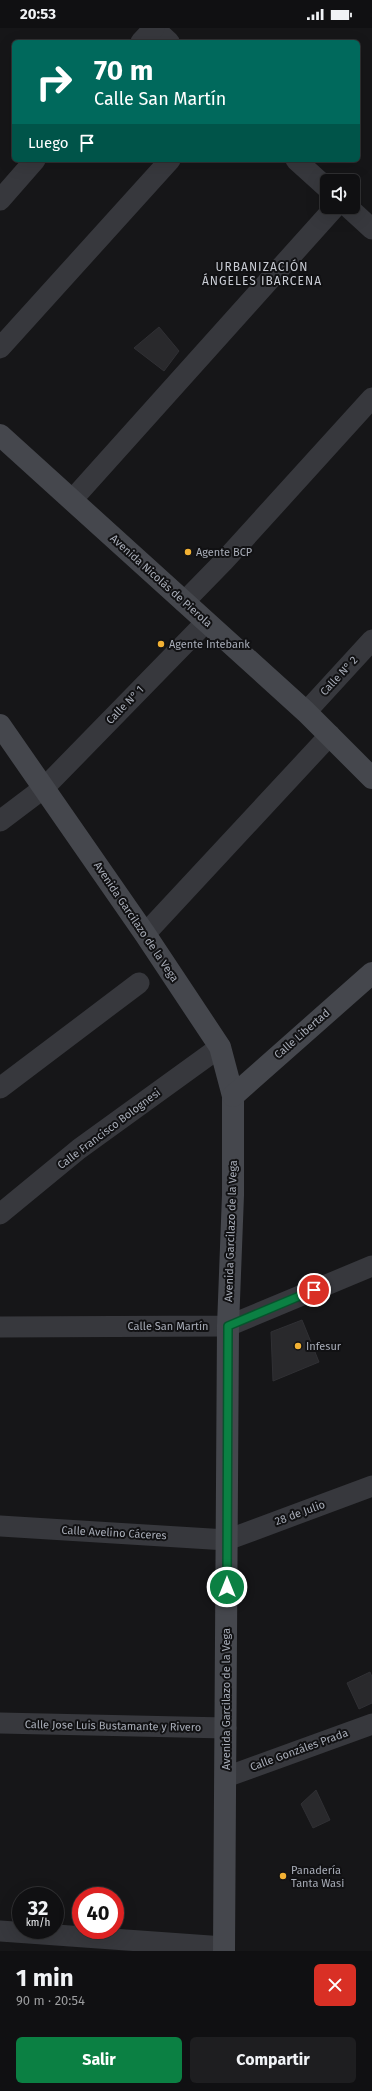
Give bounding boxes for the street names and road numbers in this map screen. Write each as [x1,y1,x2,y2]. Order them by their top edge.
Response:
street label: Avenida Nicolás de Pierola [107,532,215,630]
street label: Calle N° 2 [318,654,360,698]
street label: Calle N° 1 [104,683,146,727]
street label: Avenida Garcilazo de la Vega [91,860,181,985]
street label: Calle Libertad [272,1006,332,1062]
street label: Calle Francisco Bolognesi [55,1086,163,1172]
street label: Avenida Garcilazo de la Vega [222,1160,240,1302]
street label: Calle San Martín [128,1320,208,1333]
street label: 28 de Julio [273,1498,327,1528]
street label: Calle Avelino Cáceres [61,1524,167,1542]
street label: Avenida Garcilazo de la Vega [220,1628,233,1770]
street label: Calle Jose Luis Bustamante y Rivero [25,1718,201,1734]
street label: Calle Gonzáles Prada [248,1726,350,1774]

